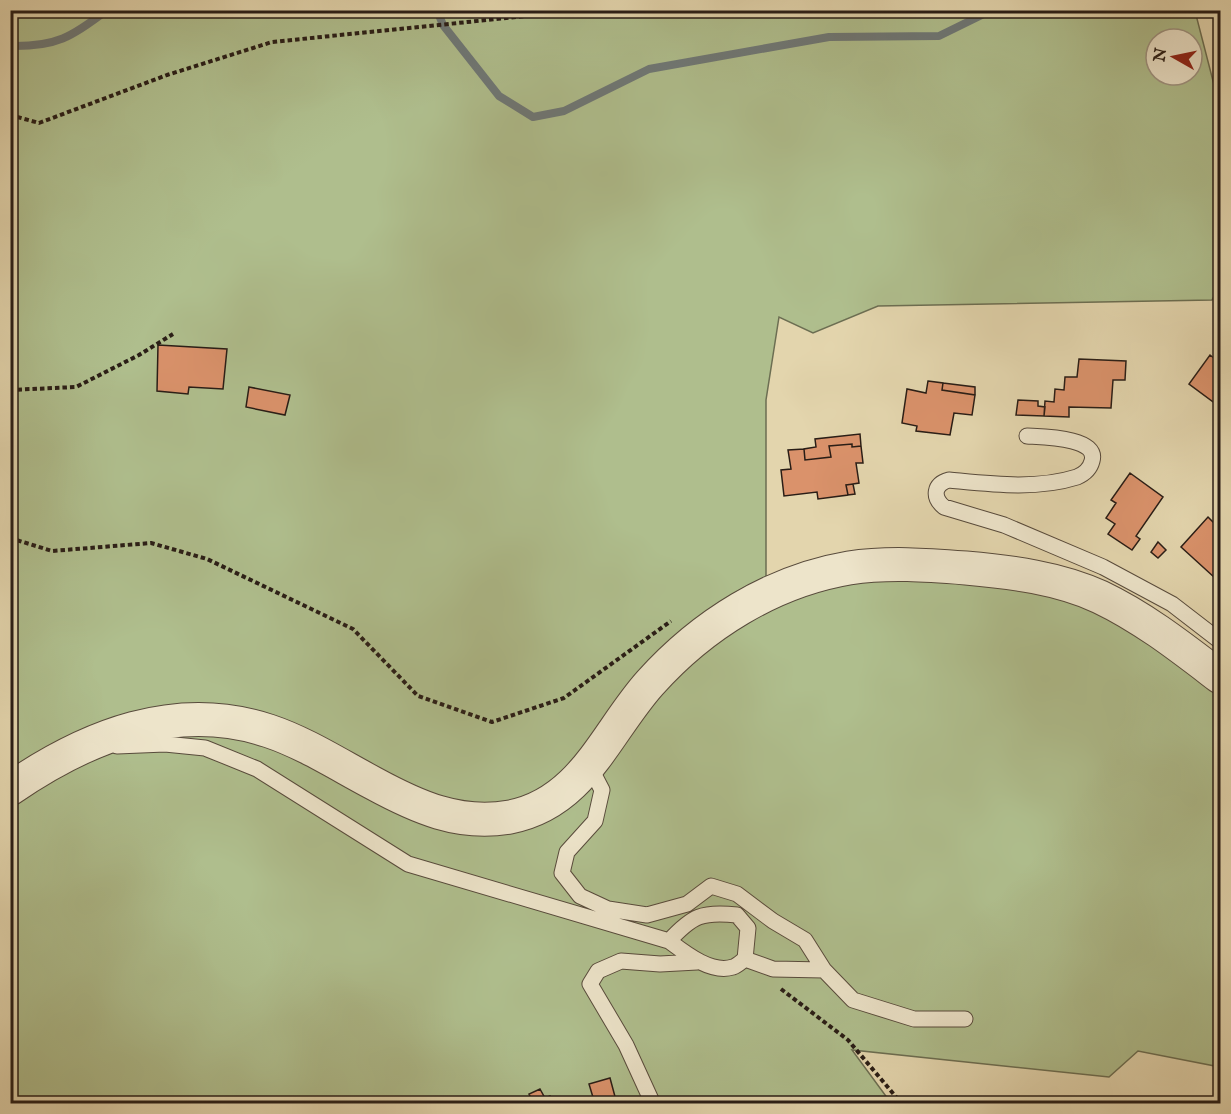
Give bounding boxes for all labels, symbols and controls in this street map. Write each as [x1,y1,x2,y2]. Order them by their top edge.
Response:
north arrow [1144,27,1204,87]
text: N [1150,46,1172,64]

